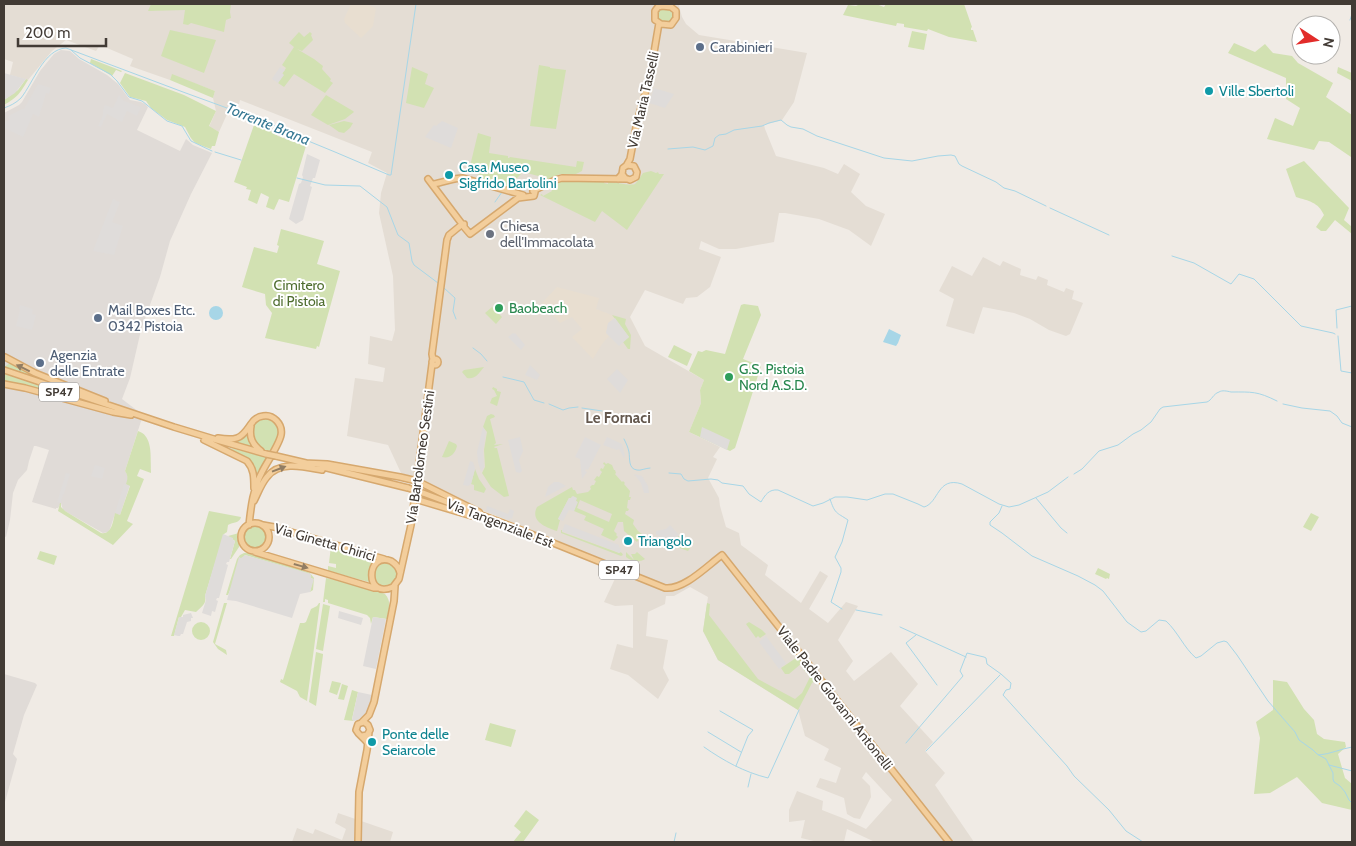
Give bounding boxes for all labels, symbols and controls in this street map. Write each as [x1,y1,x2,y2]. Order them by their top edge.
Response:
scale bar [18,15,105,47]
north arrow [1291,15,1341,65]
text: 200 m [25,24,70,42]
text: N [1319,36,1339,49]
place label: Carabinieri [710,38,773,56]
marker: Carabinieri [694,41,706,53]
street label: Via Maria Tasselli [623,50,663,150]
place label: Ville Sbertoli [1219,82,1294,100]
marker: Ville Sbertoli [1203,85,1215,97]
water label: Torrente Brana [223,99,313,149]
place label: Casa Museo Sigfrido Bartolini [459,158,557,192]
marker: Casa Museo Sigfrido Bartolini [443,169,455,181]
place label: Chiesa dell'Immacolata [500,217,594,251]
marker: Chiesa dell'Immacolata [484,228,496,240]
park label: Cimitero di Pistoia [273,276,326,310]
place label: Baobeach [509,299,567,317]
place label: Mail Boxes Etc. 0342 Pistoia [108,301,195,335]
marker: Baobeach [493,302,505,314]
marker: Mail Boxes Etc. 0342 Pistoia [92,312,104,324]
place label: Agenzia delle Entrate [50,346,125,380]
marker: Agenzia delle Entrate [34,357,46,369]
place label: G.S. Pistoia Nord A.S.D. [739,360,807,394]
one-way arrow [16,364,30,372]
marker: G.S. Pistoia Nord A.S.D. [723,371,735,383]
road number: SP47 [39,382,79,402]
street label: Via Bartolomeo Sestini [402,389,438,525]
district label: Le Fornaci [585,409,651,427]
one-way arrow [272,465,287,473]
street label: Via Tangenziale Est [444,494,556,552]
street label: Via Ginetta Chirici [272,519,378,565]
place label: Triangolo [638,532,692,550]
marker: Triangolo [622,535,634,547]
road number: SP47 [599,560,639,580]
one-way arrow [294,563,309,571]
street label: Viale Padre Giovanni Antonelli [773,622,897,774]
place label: Ponte delle Seiarcole [382,725,449,759]
marker: Ponte delle Seiarcole [366,736,378,748]

